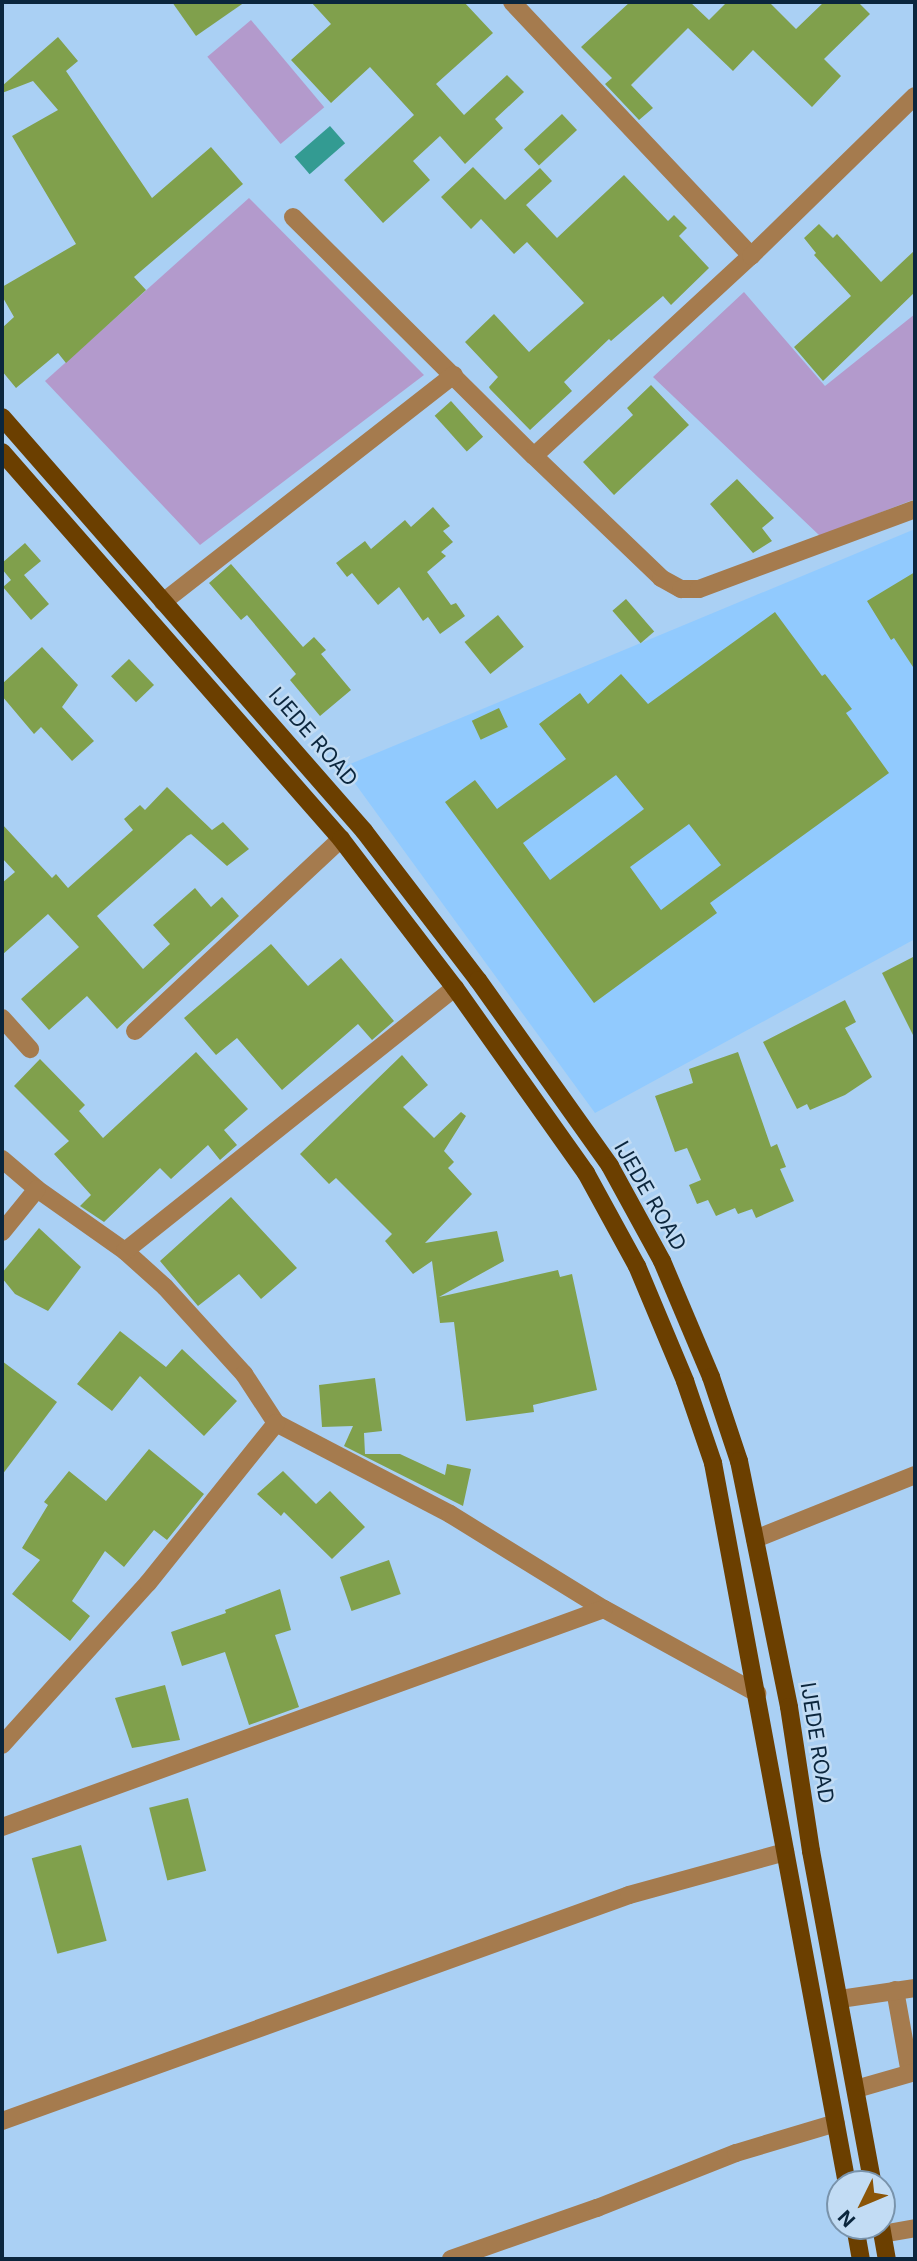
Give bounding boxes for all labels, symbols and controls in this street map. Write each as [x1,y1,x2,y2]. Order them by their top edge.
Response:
street label: IJEDE ROAD [263,683,363,791]
street label: IJEDE ROAD [608,1137,692,1255]
street label: IJEDE ROAD [795,1681,839,1805]
north arrow [826,2170,896,2240]
text: N [833,2205,860,2231]

